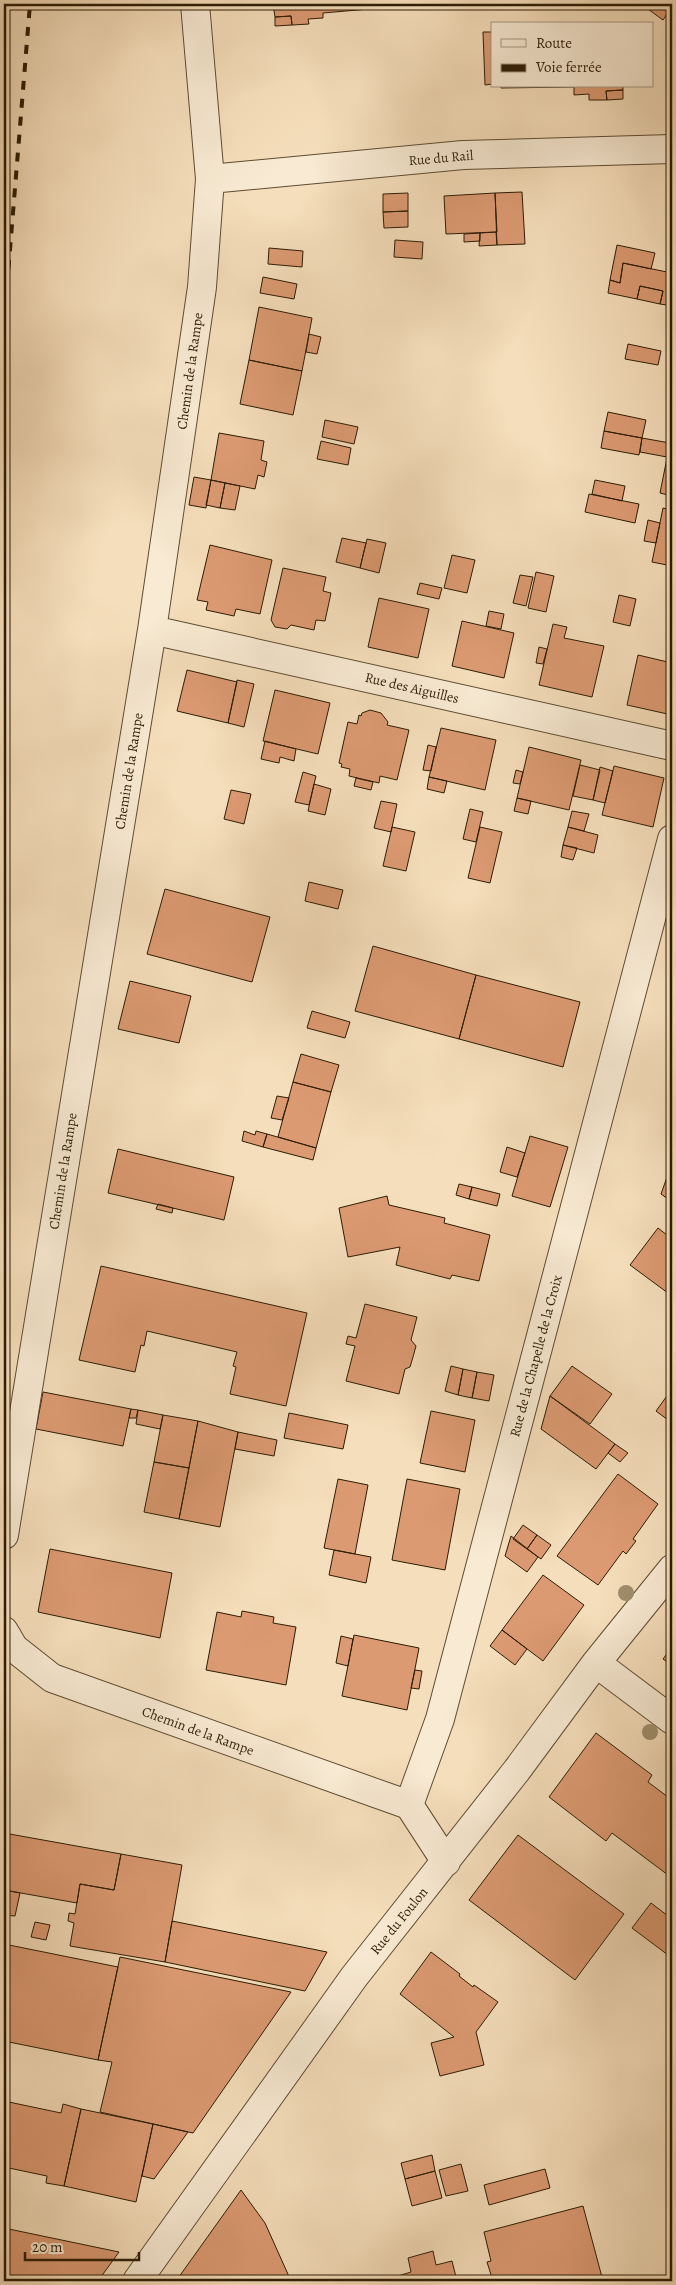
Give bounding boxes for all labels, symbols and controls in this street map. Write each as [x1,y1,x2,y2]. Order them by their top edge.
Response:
legend [491,22,654,88]
text: Route [536,33,572,53]
text: Voie ferrée [535,57,602,77]
street label: Rue du Rail [408,146,475,170]
street label: Chemin de la Rampe [172,311,208,431]
street label: Rue des Aiguilles [363,668,461,708]
street label: Chemin de la Rampe [110,711,148,831]
street label: Chemin de la Rampe [44,1111,82,1231]
street label: Rue de la Chapelle de la Croix [505,1273,567,1439]
street label: Chemin de la Rampe [139,1702,257,1760]
street label: Rue du Foulon [366,1883,432,1959]
scale bar [25,2230,139,2262]
text: 20 m [32,2237,63,2257]

